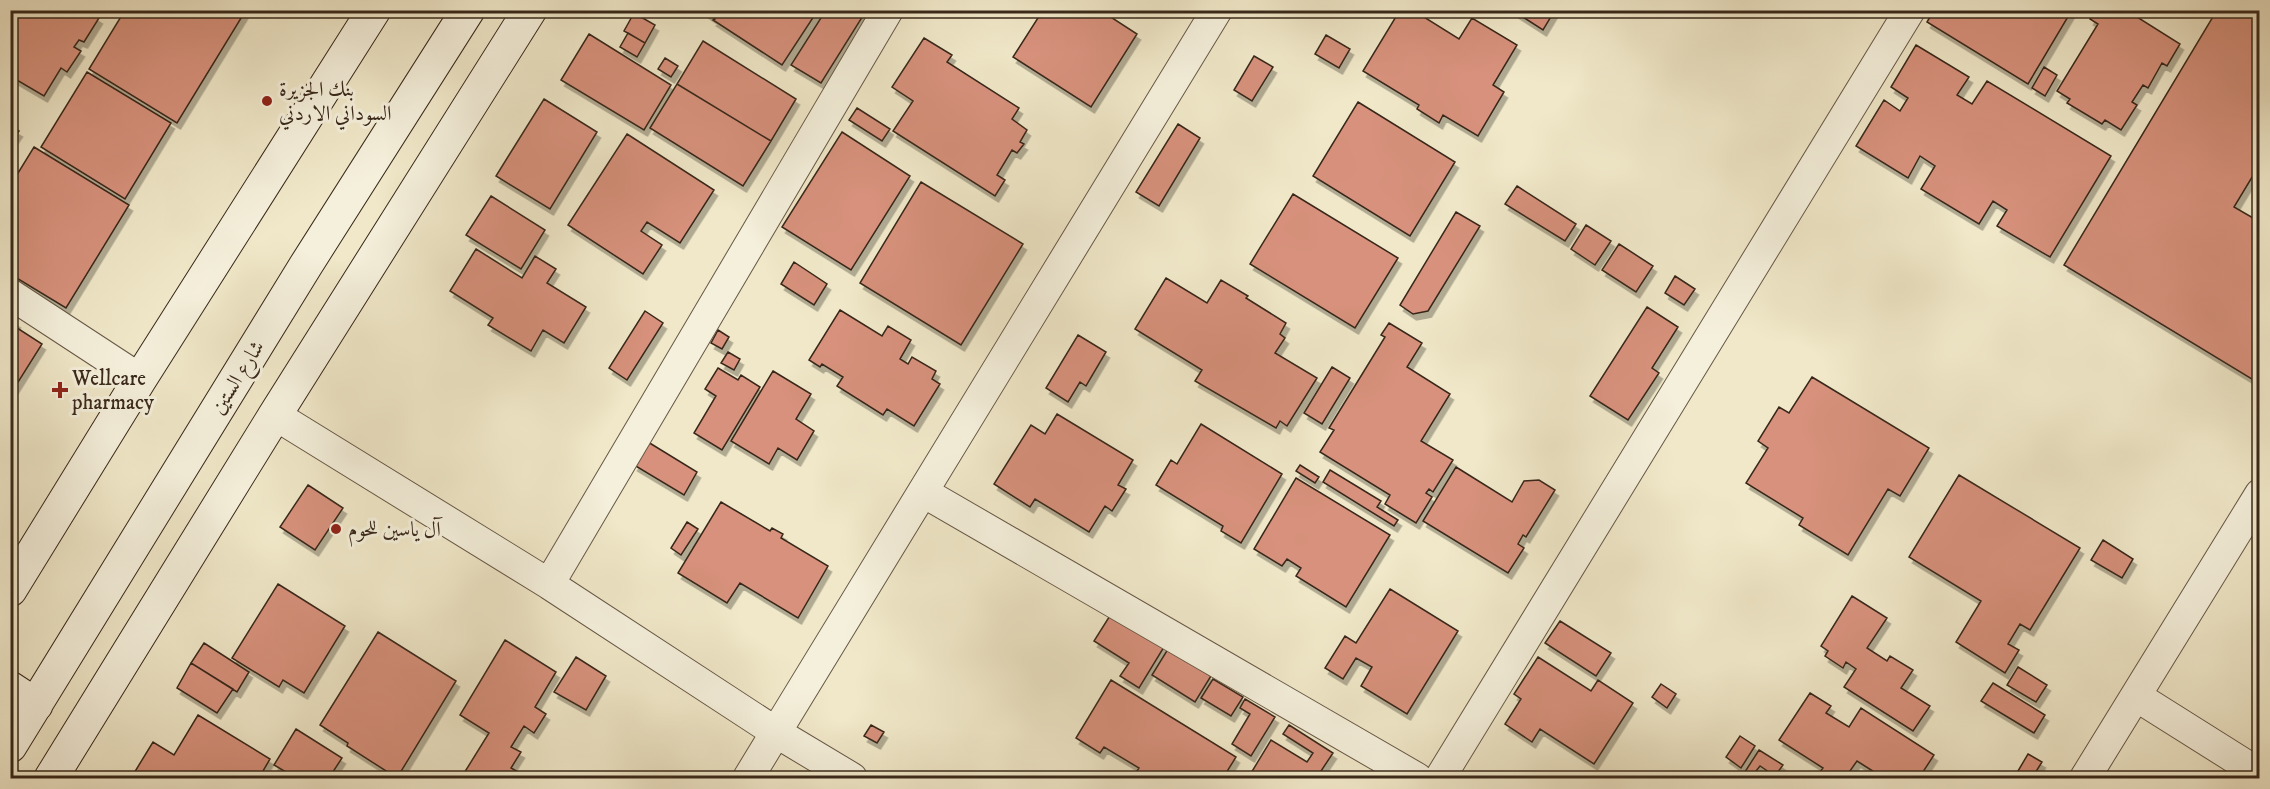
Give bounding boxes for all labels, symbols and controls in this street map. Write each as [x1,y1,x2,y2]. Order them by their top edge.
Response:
place label: بنك الجزيرة السوداني الاردني [279,77,392,130]
marker: بنك الجزيرة السوداني الاردني [260,94,274,108]
street label: شارع الستين [205,336,274,421]
place label: Wellcare pharmacy [71,366,155,416]
marker: Wellcare pharmacy [53,383,67,397]
place label: آل ياسين للحوم [348,516,443,547]
marker: آل ياسين للحوم [329,522,343,536]

